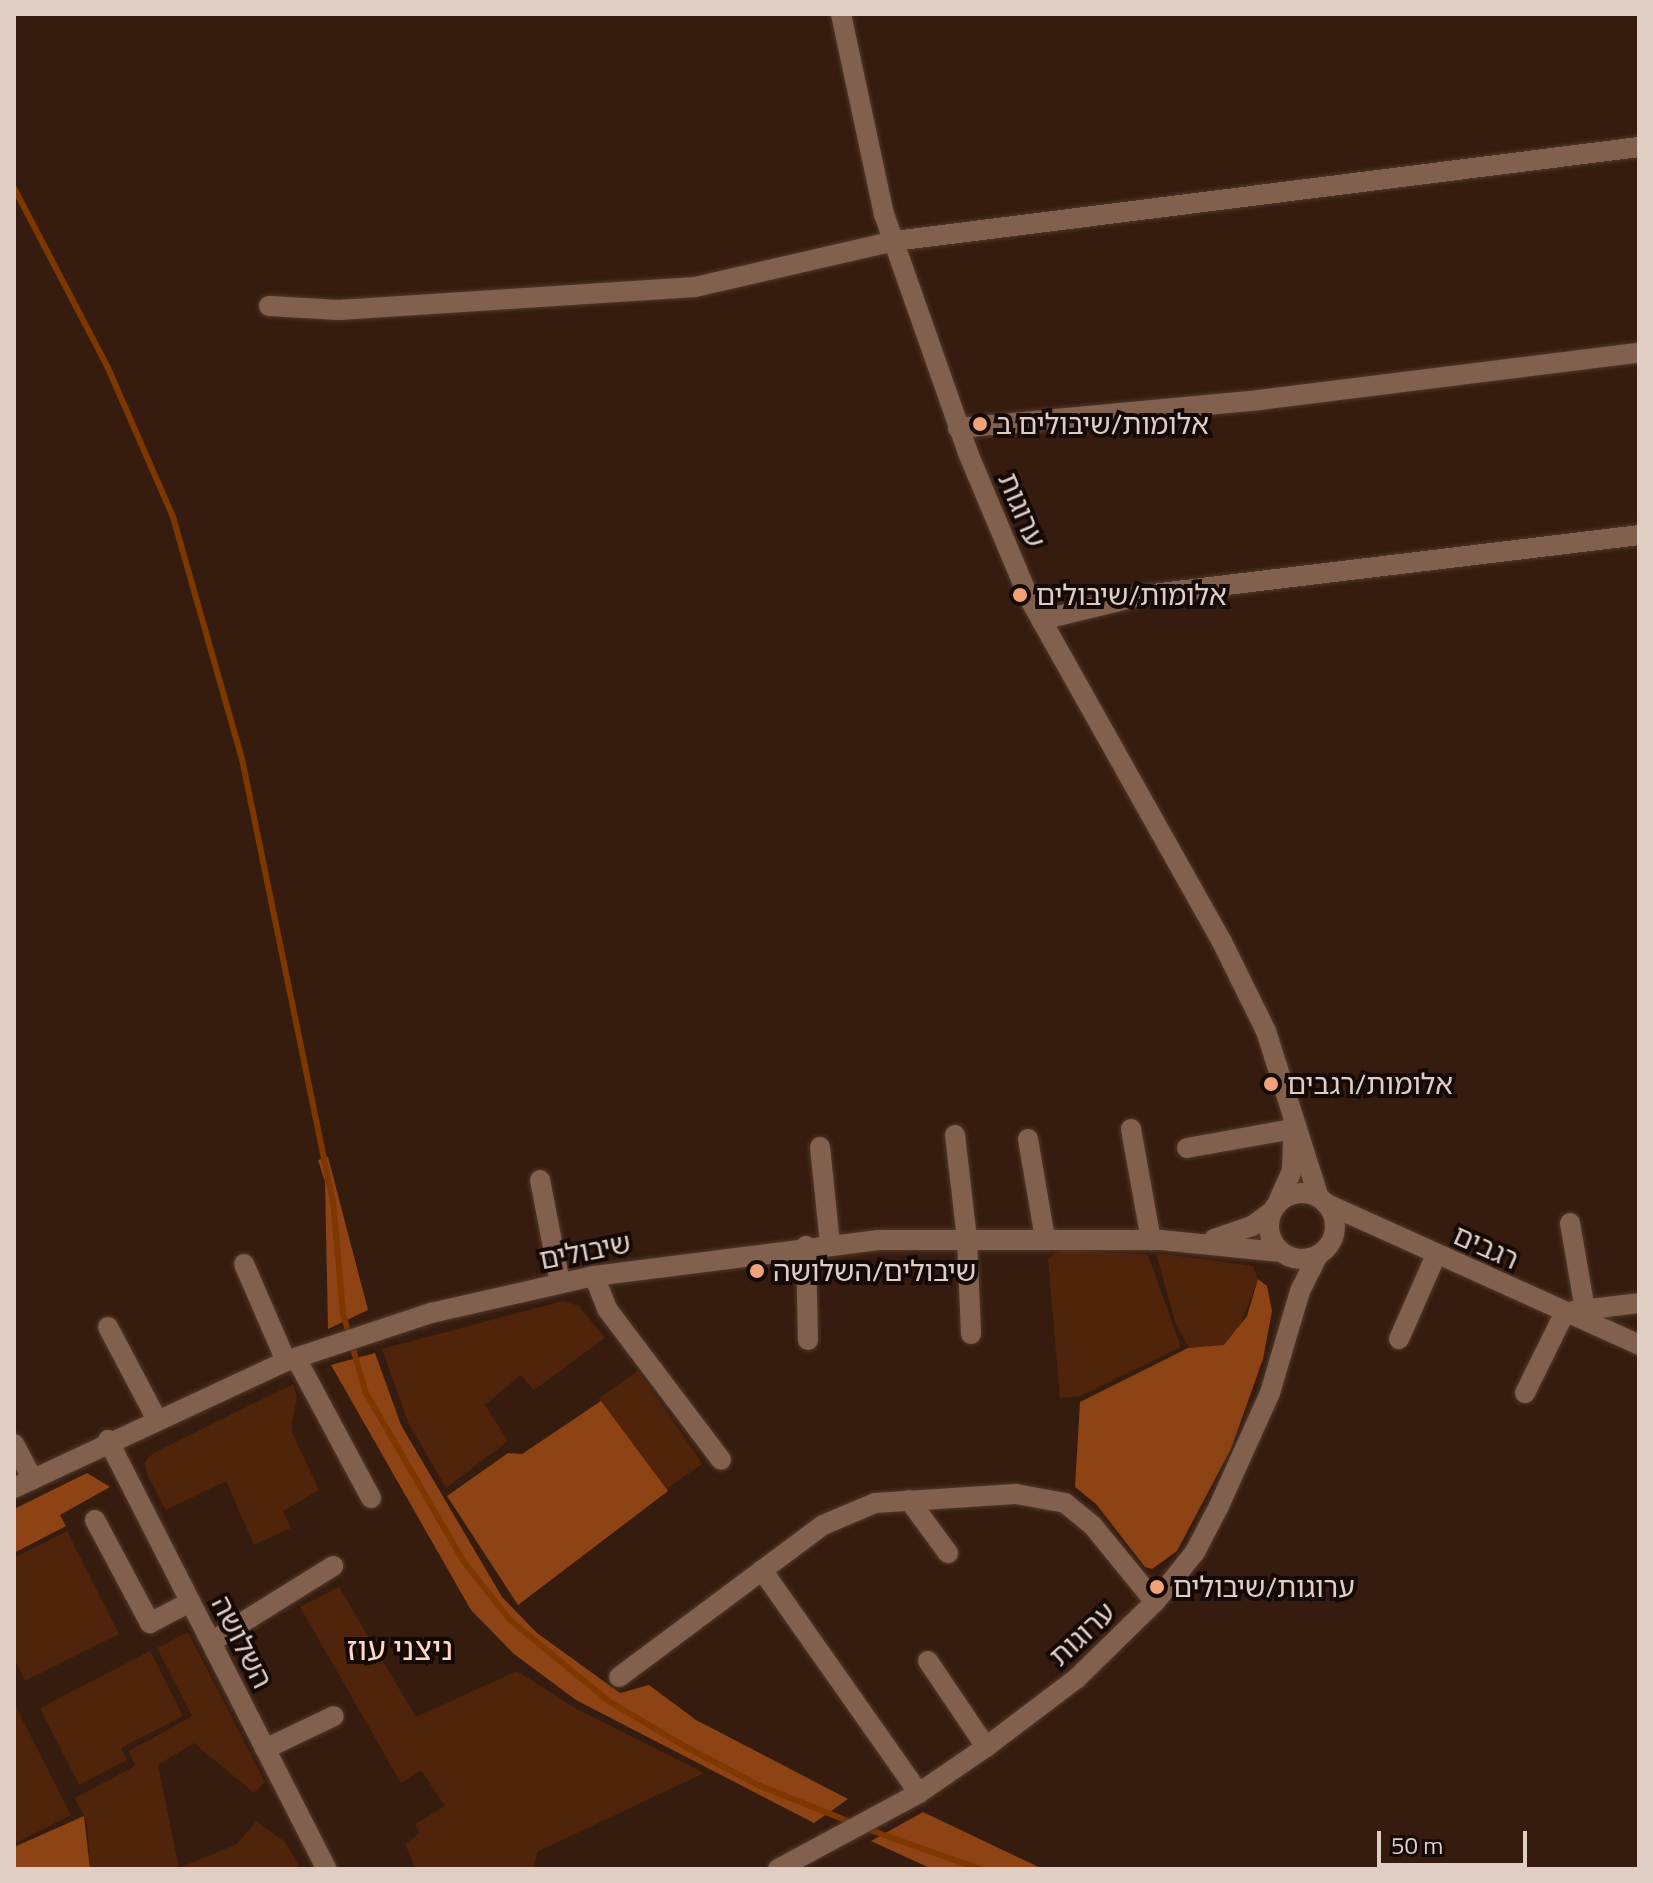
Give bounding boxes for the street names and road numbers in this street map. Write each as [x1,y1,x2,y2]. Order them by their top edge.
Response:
street label: ערוגות [991,468,1053,552]
street label: רגבים [1448,1218,1524,1276]
street label: שיבולים [536,1226,634,1276]
street label: השלושה [205,1590,279,1694]
street label: ערוגות [1042,1595,1122,1673]

